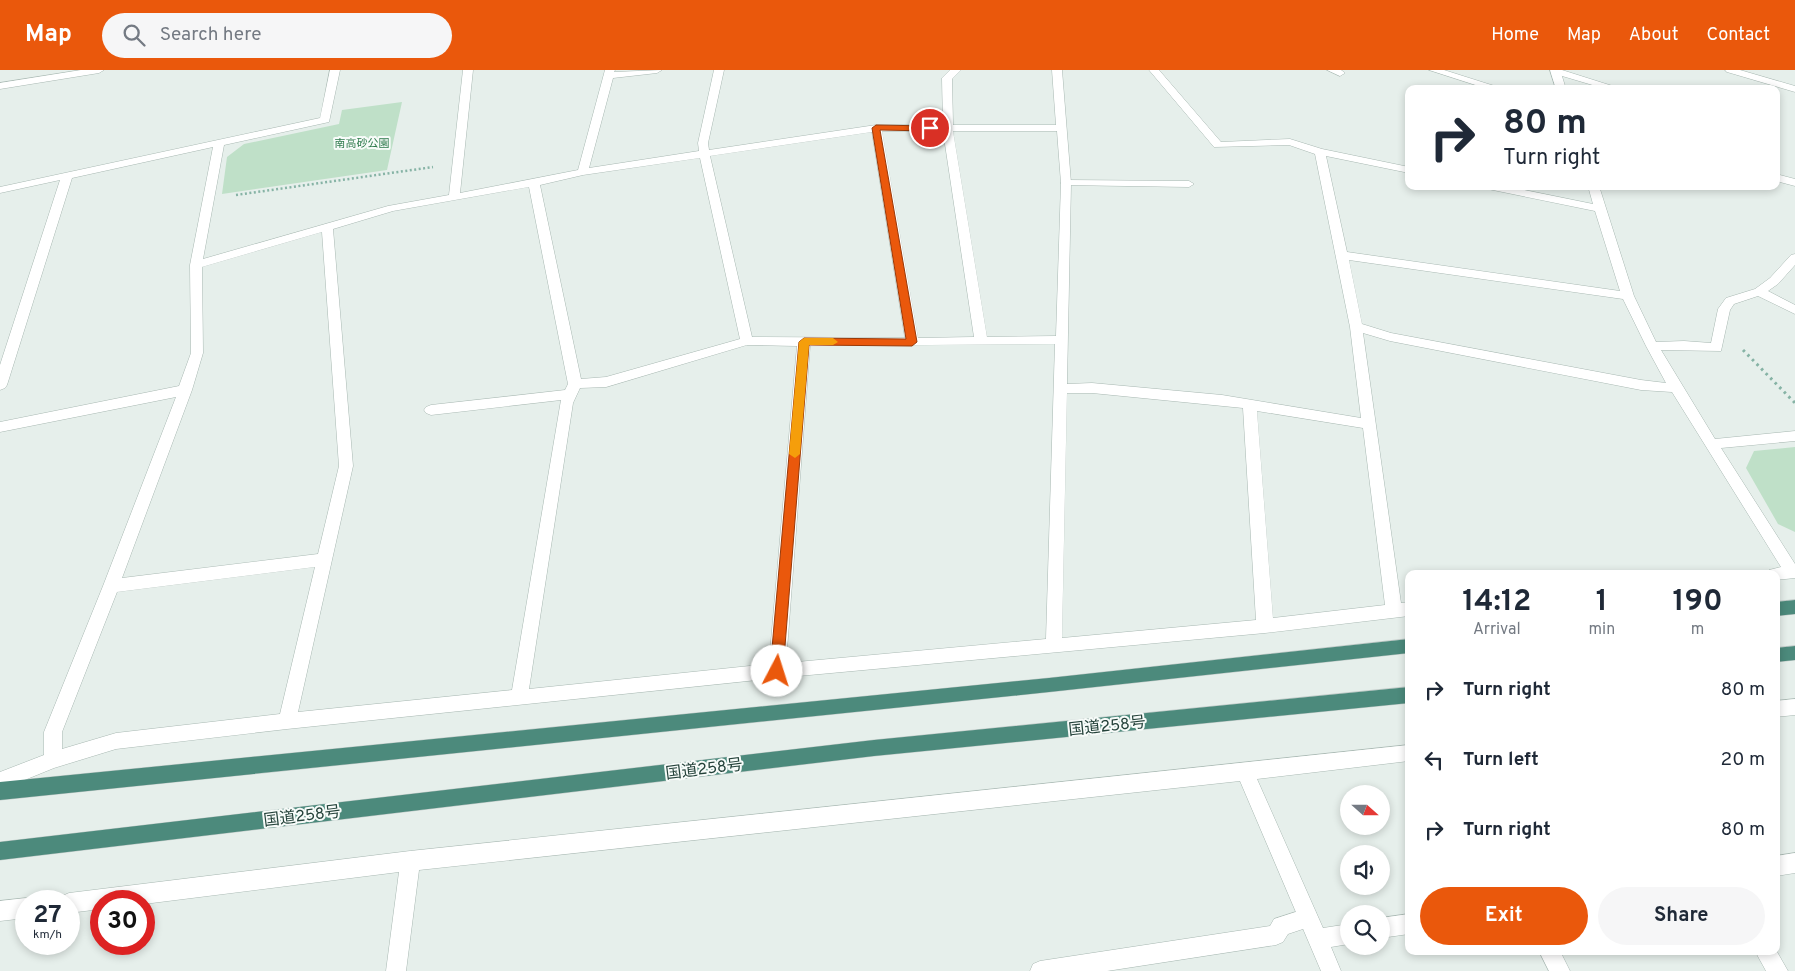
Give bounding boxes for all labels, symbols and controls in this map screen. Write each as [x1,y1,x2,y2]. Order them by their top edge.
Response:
search box [102,13,452,58]
text: Map [25,20,72,50]
icon: search [120,21,148,49]
text: Search here [160,23,261,47]
text: Home [1491,24,1539,47]
text: Map [1567,24,1601,47]
text: About [1629,24,1678,47]
text: Contact [1706,24,1770,47]
text: 80 m [1503,102,1587,146]
icon: right [1420,105,1485,170]
pin [909,107,951,149]
icon: arrive [916,114,944,142]
park label: 南高砂公園 [335,137,390,151]
text: Turn right [1503,145,1600,172]
text: 14:12 [1462,584,1531,621]
text: 1 [1596,584,1608,621]
text: 190 [1672,584,1723,621]
text: Arrival [1473,620,1521,640]
text: min [1589,620,1615,640]
text: m [1691,620,1704,640]
position arrow [750,644,802,696]
icon: right [1420,676,1448,704]
text: Turn right [1463,678,1551,702]
text: 80 m [1721,678,1765,702]
street label: 国道258号 [1068,713,1147,741]
icon: left [1420,746,1448,774]
text: Turn left [1463,748,1539,772]
text: 20 m [1721,748,1765,772]
street label: 国道258号 [665,755,744,785]
north arrow [1340,785,1390,835]
map controls [1340,785,1390,955]
street label: 国道258号 [263,802,342,832]
icon: right [1420,816,1448,844]
text: Turn right [1463,818,1551,842]
text: 80 m [1721,818,1765,842]
button: sound [1340,845,1390,895]
button: Exit [1420,887,1588,945]
button: Share [1598,887,1765,945]
speed limit sign: 30 [90,890,155,955]
text: 27 [33,900,62,932]
button: search [1340,905,1390,955]
text: km/h [33,927,62,943]

